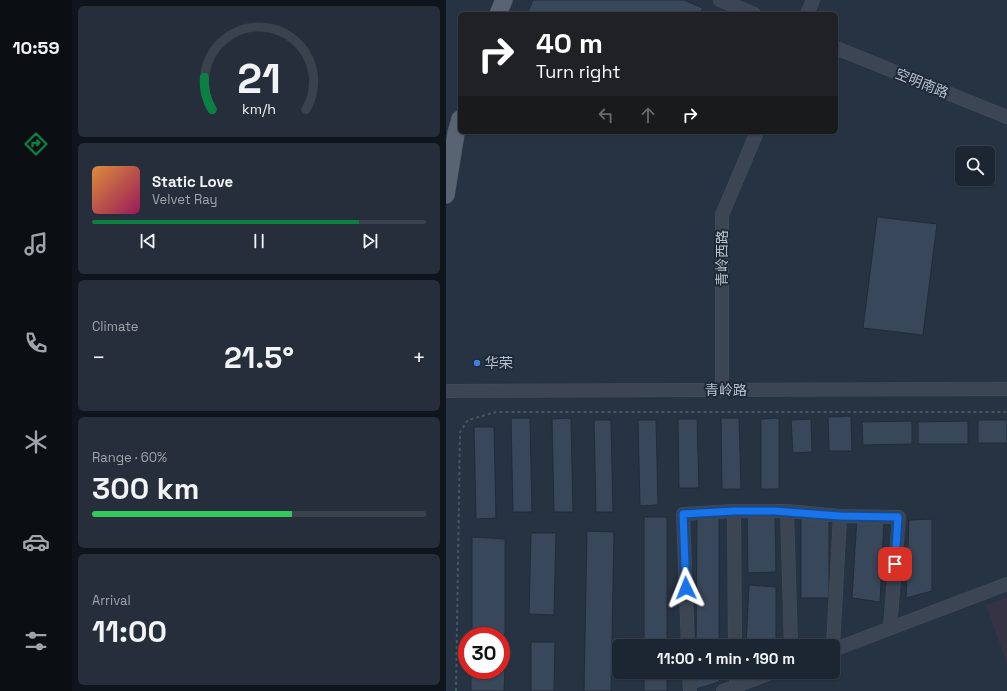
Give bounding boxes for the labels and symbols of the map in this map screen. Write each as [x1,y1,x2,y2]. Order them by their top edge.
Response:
street label: 空明南路 [893,64,951,102]
street label: 青岭西路 [713,230,731,286]
place label: 华荣 [485,354,513,372]
marker: 华荣 [472,358,482,368]
street label: 青岭路 [705,381,747,399]
pin [878,547,912,581]
position arrow [665,567,707,609]
speed limit sign: 30 [458,627,510,679]

